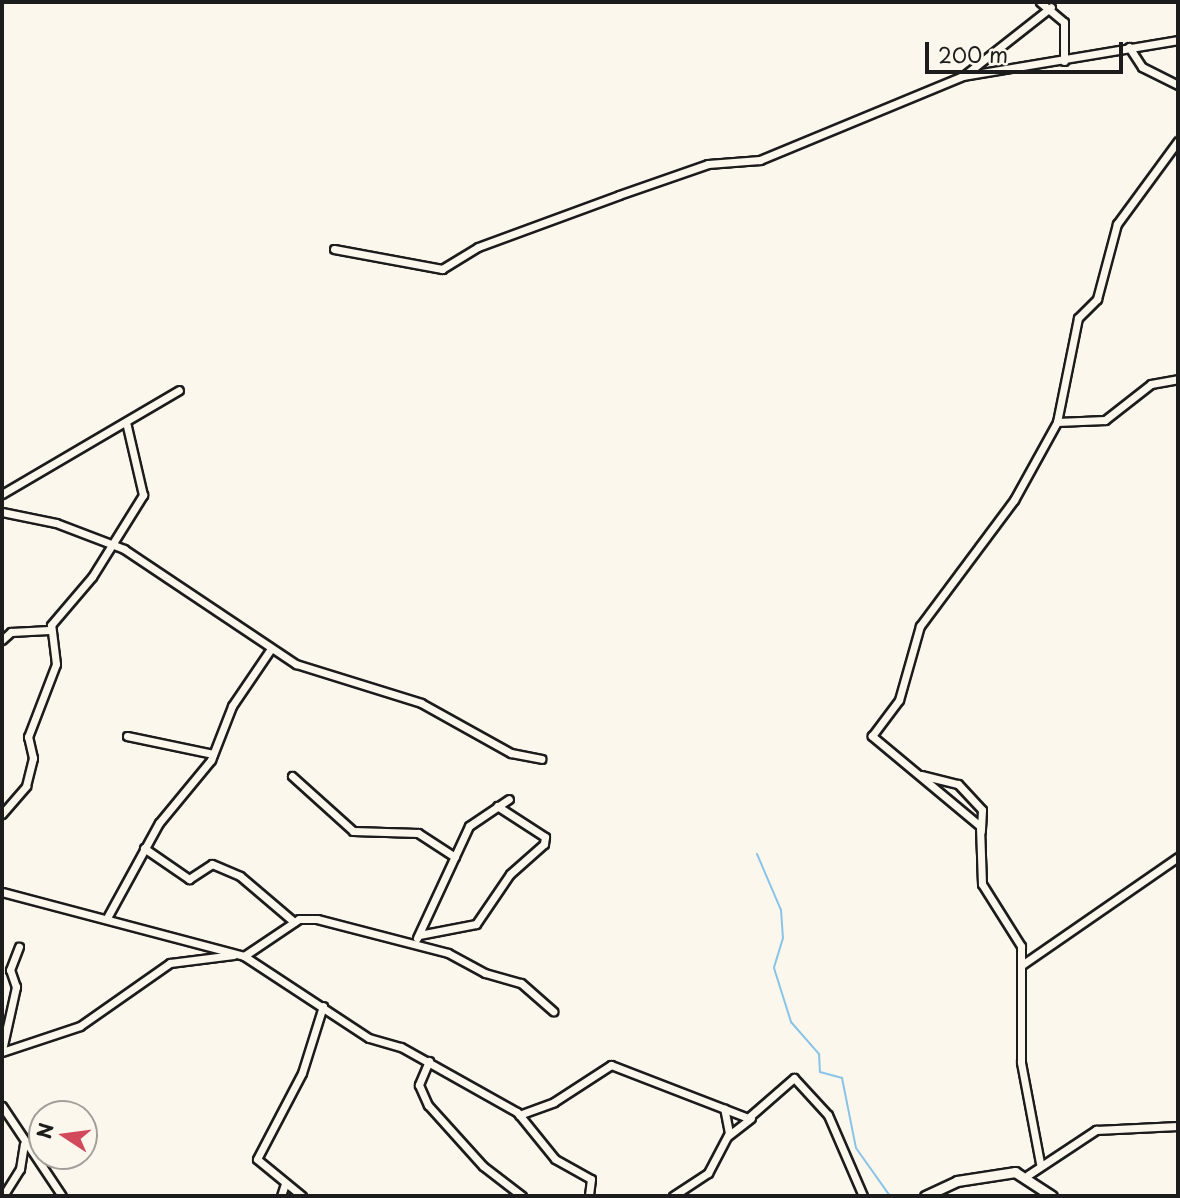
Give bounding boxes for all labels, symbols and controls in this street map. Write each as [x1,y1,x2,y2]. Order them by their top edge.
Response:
scale bar [928,28,1126,72]
text: 200 m [938,38,1008,70]
north arrow [28,1100,98,1170]
text: N [29,1120,60,1141]

